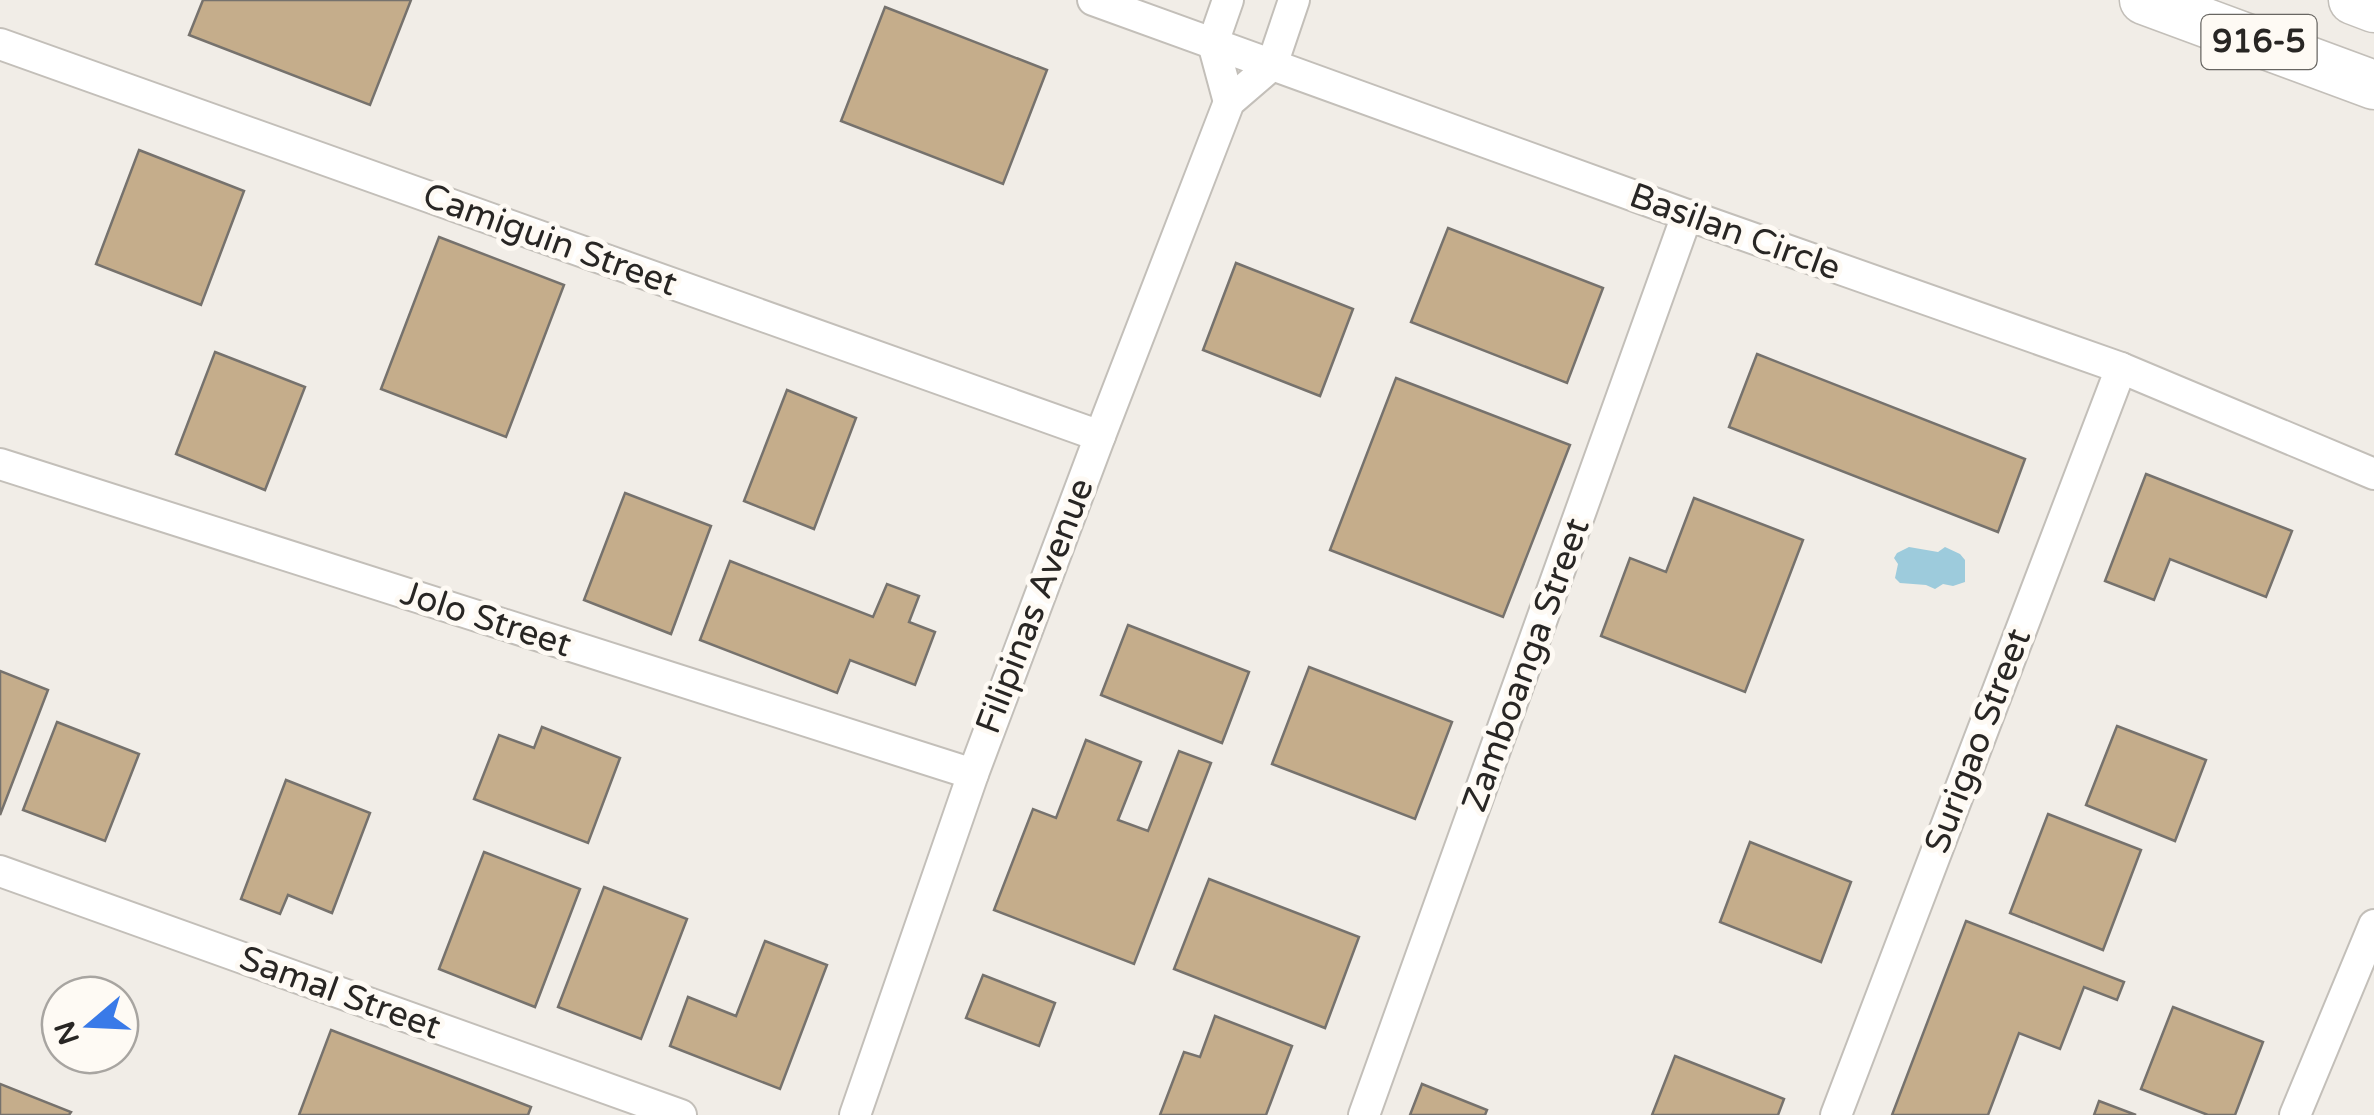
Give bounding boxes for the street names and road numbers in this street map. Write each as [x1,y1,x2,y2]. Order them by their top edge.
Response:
road number: 916-5 [2202,15,2316,69]
street label: Basilan Circle [1624,174,1846,290]
street label: Camiguin Street [417,175,683,305]
street label: Filipinas Avenue [967,472,1103,740]
street label: Zamboanga Street [1453,512,1599,818]
street label: Jolo Street [395,572,577,666]
street label: Surigao Street [1916,623,2040,859]
street label: Samal Street [234,937,446,1049]

